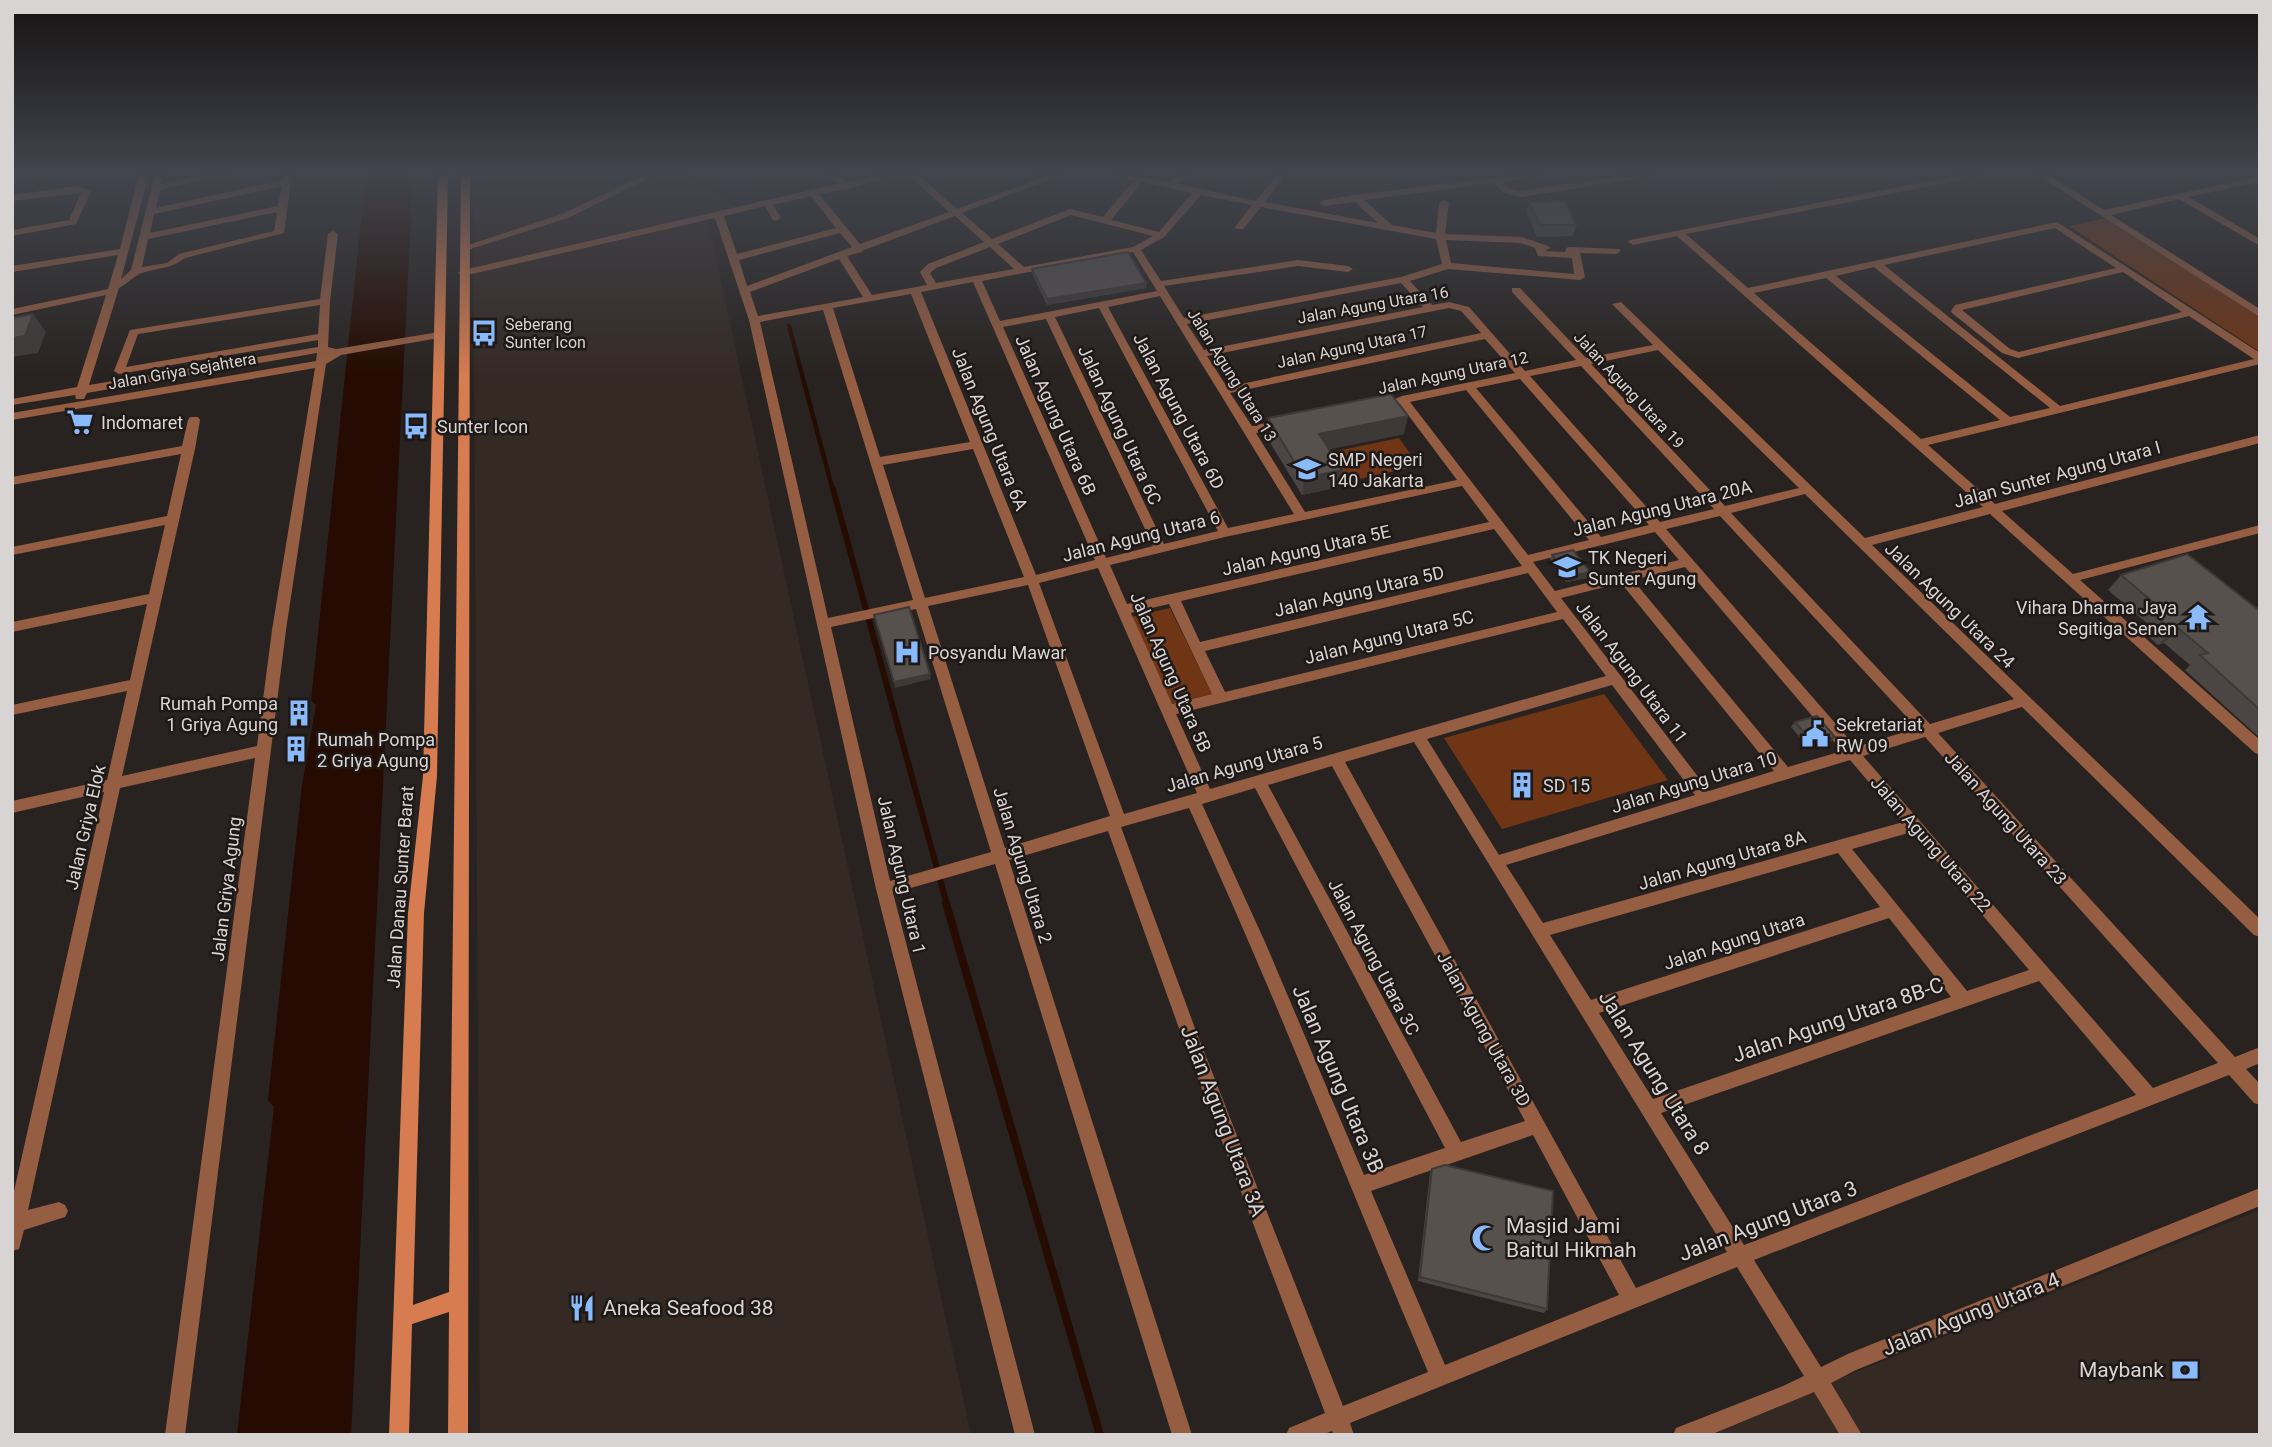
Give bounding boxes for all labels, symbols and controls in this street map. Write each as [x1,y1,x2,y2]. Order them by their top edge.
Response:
street label: Jalan Agung Utara 16 [1296,282,1450,328]
street label: Jalan Agung Utara 13 [1183,305,1281,445]
place label: Seberang Sunter Icon [505,315,586,352]
bus stop icon: Seberang Sunter Icon [469,318,499,348]
street label: Jalan Agung Utara 17 [1275,322,1429,372]
street label: Jalan Agung Utara 19 [1570,328,1688,452]
street label: Jalan Agung Utara 6D [1129,329,1229,493]
street label: Jalan Agung Utara 6B [1011,332,1101,498]
street label: Jalan Agung Utara 6C [1074,342,1166,508]
street label: Jalan Agung Utara 6A [948,344,1032,514]
street label: Jalan Agung Utara 12 [1376,348,1530,398]
street label: Jalan Griya Sejahtera [106,349,258,393]
supermarket icon: Indomaret [65,407,95,437]
bus stop icon: Sunter Icon [401,411,431,441]
place label: Indomaret [101,412,183,433]
place label: Sunter Icon [437,416,528,437]
street label: Jalan Sunter Agung Utara I [1951,436,2163,512]
place label: SMP Negeri 140 Jakarta [1328,449,1424,491]
school or university icon: SMP Negeri 140 Jakarta [1292,454,1322,484]
street label: Jalan Agung Utara 20A [1570,476,1754,540]
street label: Jalan Agung Utara 6 [1060,506,1222,566]
street label: Jalan Agung Utara 5E [1220,520,1392,580]
street label: Jalan Agung Utara 24 [1881,538,2019,672]
place label: TK Negeri Sunter Agung [1588,547,1696,589]
school or university icon: TK Negeri Sunter Agung [1552,552,1582,582]
street label: Jalan Agung Utara 5D [1272,561,1446,621]
street label: Jalan Agung Utara 5B [1126,589,1216,755]
street label: Jalan Agung Utara 11 [1572,597,1692,747]
place label: Vihara Dharma Jaya Segitiga Senen [2016,597,2177,639]
temple icon: Vihara Dharma Jaya Segitiga Senen [2183,602,2213,632]
street label: Jalan Agung Utara 5C [1302,606,1476,668]
hospital icon: Posyandu Mawar [892,637,922,667]
place label: Posyandu Mawar [928,642,1066,663]
place label: Rumah Pompa 1 Griya Agung [160,693,278,735]
building icon: Rumah Pompa 1 Griya Agung [284,698,314,728]
place label: Sekretariat RW 09 [1836,714,1923,756]
public building icon: Sekretariat RW 09 [1800,719,1830,749]
place label: Rumah Pompa 2 Griya Agung [317,729,435,771]
street label: Jalan Agung Utara 5 [1163,732,1325,796]
building icon: Rumah Pompa 2 Griya Agung [281,734,311,764]
street label: Jalan Agung Utara 10 [1609,747,1779,817]
street label: Jalan Agung Utara 23 [1941,747,2071,889]
street label: Jalan Griya Elok [60,762,110,892]
building icon: SD 15 [1507,770,1537,800]
street label: Jalan Agung Utara 22 [1867,772,1995,916]
place label: SD 15 [1543,775,1590,796]
street label: Jalan Agung Utara 2 [989,784,1057,946]
street label: Jalan Danau Sunter Barat [382,785,418,989]
street label: Jalan Agung Utara 1 [874,794,930,956]
street label: Jalan Griya Agung [207,816,245,962]
street label: Jalan Agung Utara 8A [1636,826,1809,894]
street label: Jalan Agung Utara 3C [1324,875,1424,1039]
street label: Jalan Agung Utara [1661,908,1807,974]
street label: Jalan Agung Utara 3D [1433,948,1535,1110]
street label: Jalan Agung Utara 8B-C [1729,973,1947,1067]
street label: Jalan Agung Utara 3B [1287,981,1389,1177]
street label: Jalan Agung Utara 8 [1594,986,1714,1160]
street label: Jalan Agung Utara 3A [1175,1022,1271,1220]
street label: Jalan Agung Utara 3 [1675,1176,1861,1266]
place label: Masjid Jami Baitul Hikmah [1506,1214,1637,1262]
mosque icon: Masjid Jami Baitul Hikmah [1470,1223,1500,1253]
street label: Jalan Agung Utara 4 [1879,1267,2063,1361]
restaurant icon: Aneka Seafood 38 [567,1293,597,1323]
place label: Aneka Seafood 38 [603,1296,774,1320]
bank icon: Maybank [2170,1355,2200,1385]
place label: Maybank [2079,1358,2164,1382]

